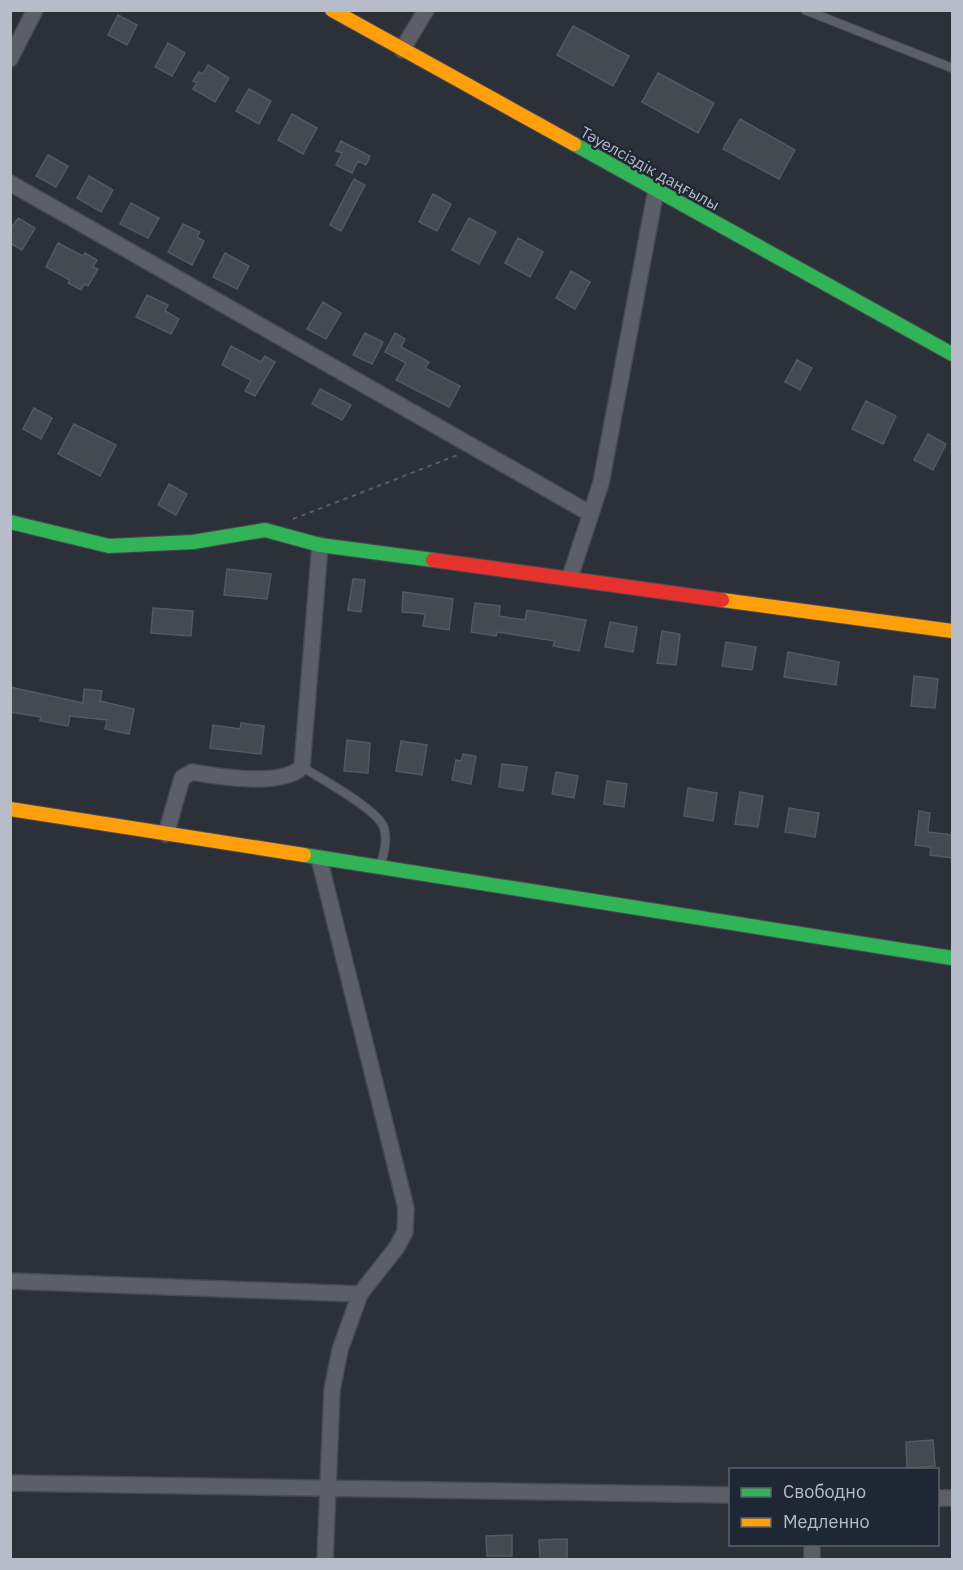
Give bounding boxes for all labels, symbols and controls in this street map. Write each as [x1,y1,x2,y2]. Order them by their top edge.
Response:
street label: Тәуелсіздік даңғылы [577,121,723,215]
legend [729,1468,939,1546]
text: Свободно [783,1480,866,1503]
text: Медленно [783,1510,870,1533]

